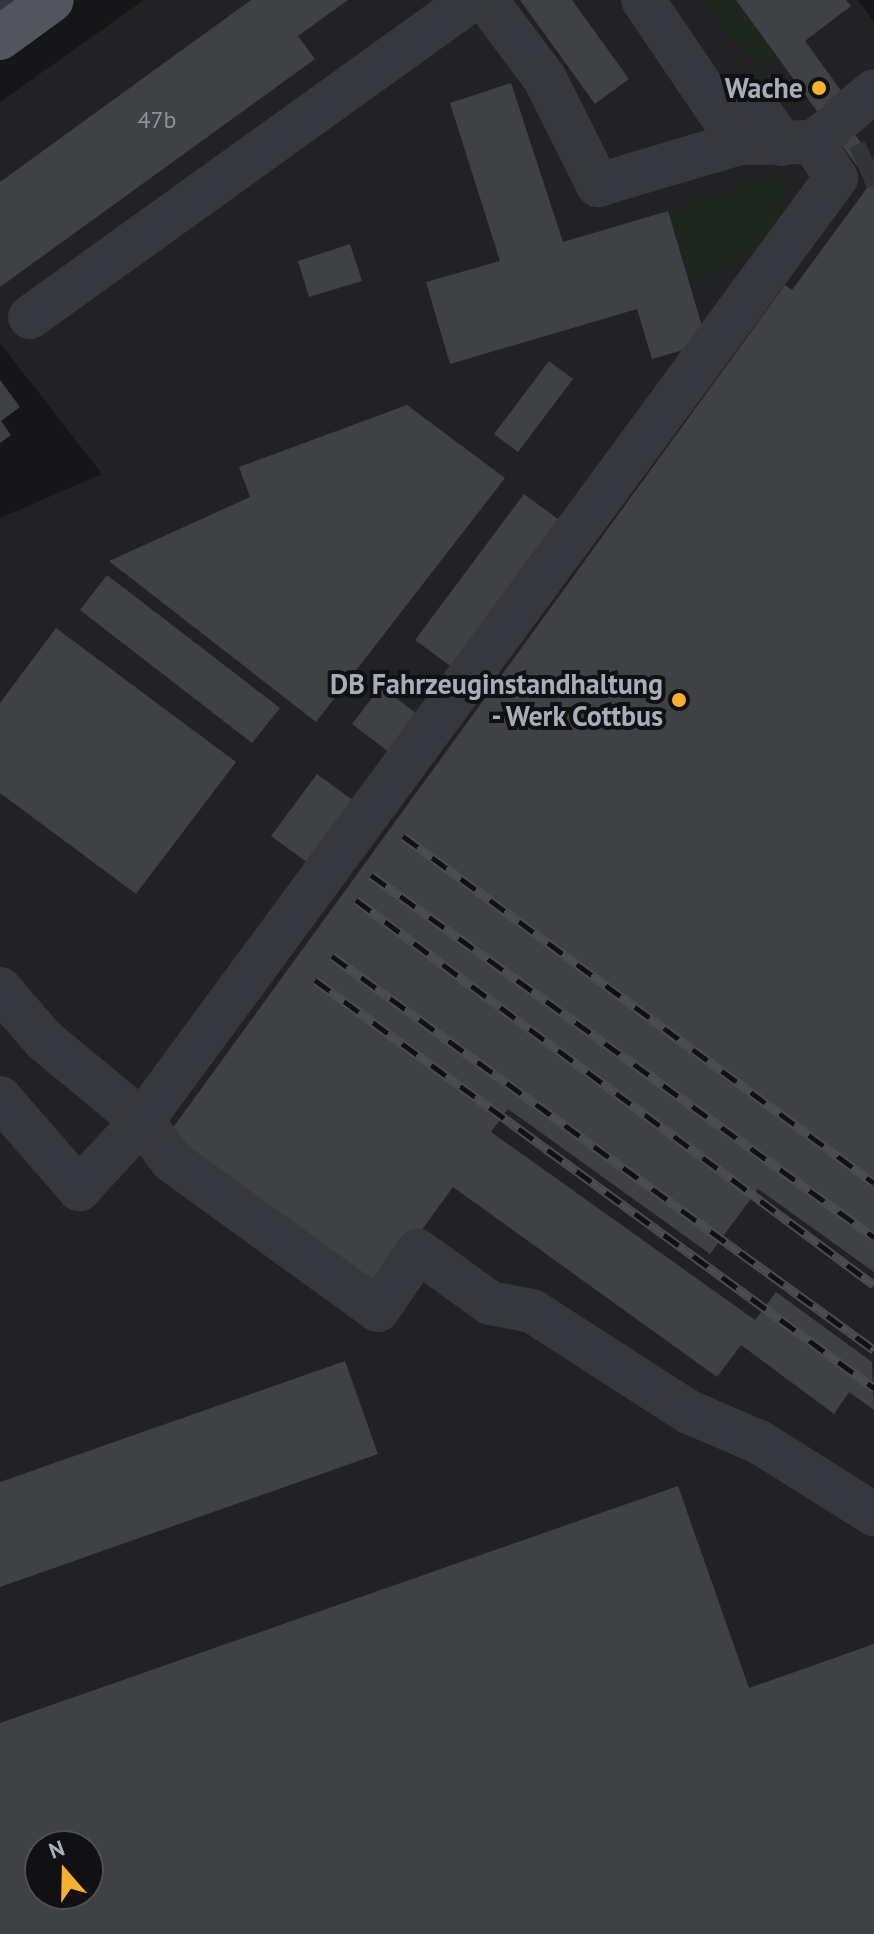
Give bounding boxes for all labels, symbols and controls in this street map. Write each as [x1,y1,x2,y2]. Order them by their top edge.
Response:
place label: Wache [725,71,803,105]
marker: Wache [810,79,828,97]
house number: 47b [137,106,177,134]
place label: DB Fahrzeuginstandhaltung - Werk Cottbus [330,667,663,733]
marker: DB Fahrzeuginstandhaltung - Werk Cottbus [670,691,688,709]
north arrow [24,1830,104,1910]
text: N [45,1834,68,1865]

